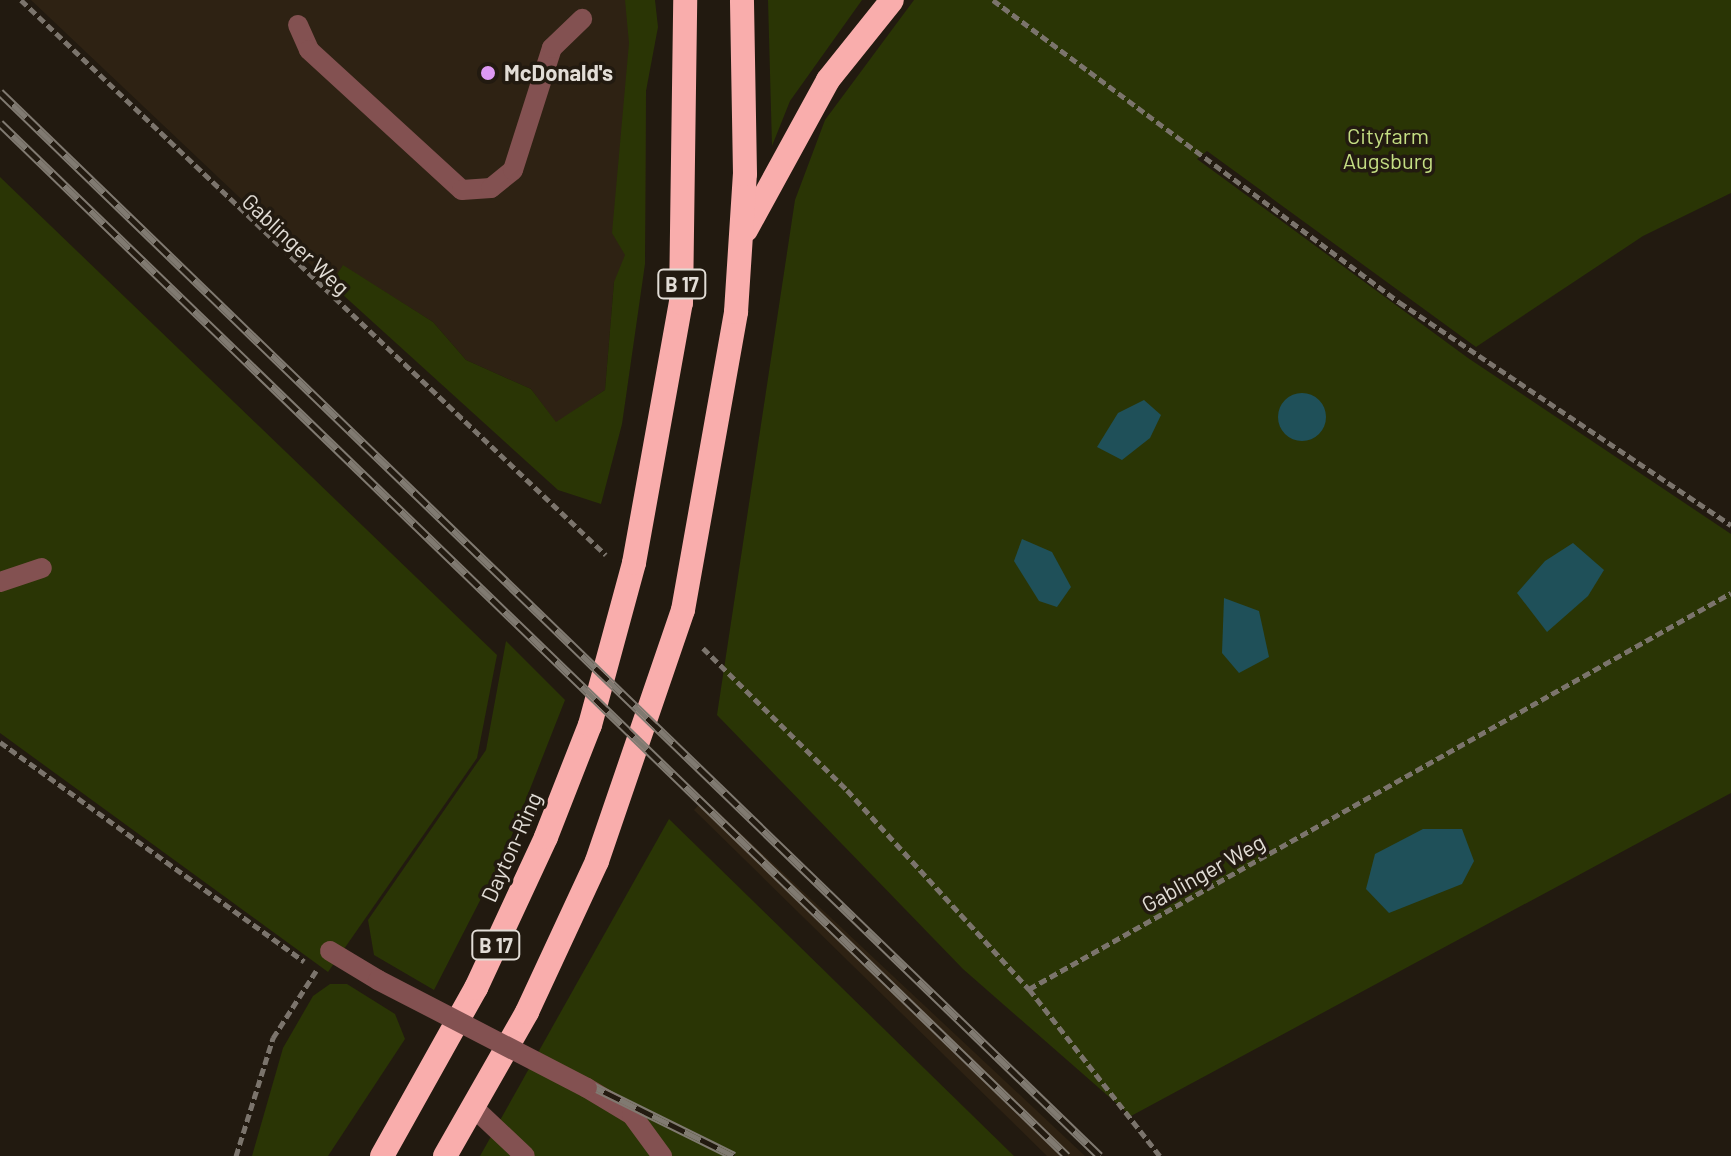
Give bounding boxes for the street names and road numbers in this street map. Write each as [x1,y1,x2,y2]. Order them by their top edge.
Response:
street label: Gablinger Weg [237,188,355,300]
road number: B 17 [656,268,708,300]
street label: Dayton-Ring [475,788,547,906]
street label: Gablinger Weg [1137,828,1269,918]
road number: B 17 [470,929,522,961]

